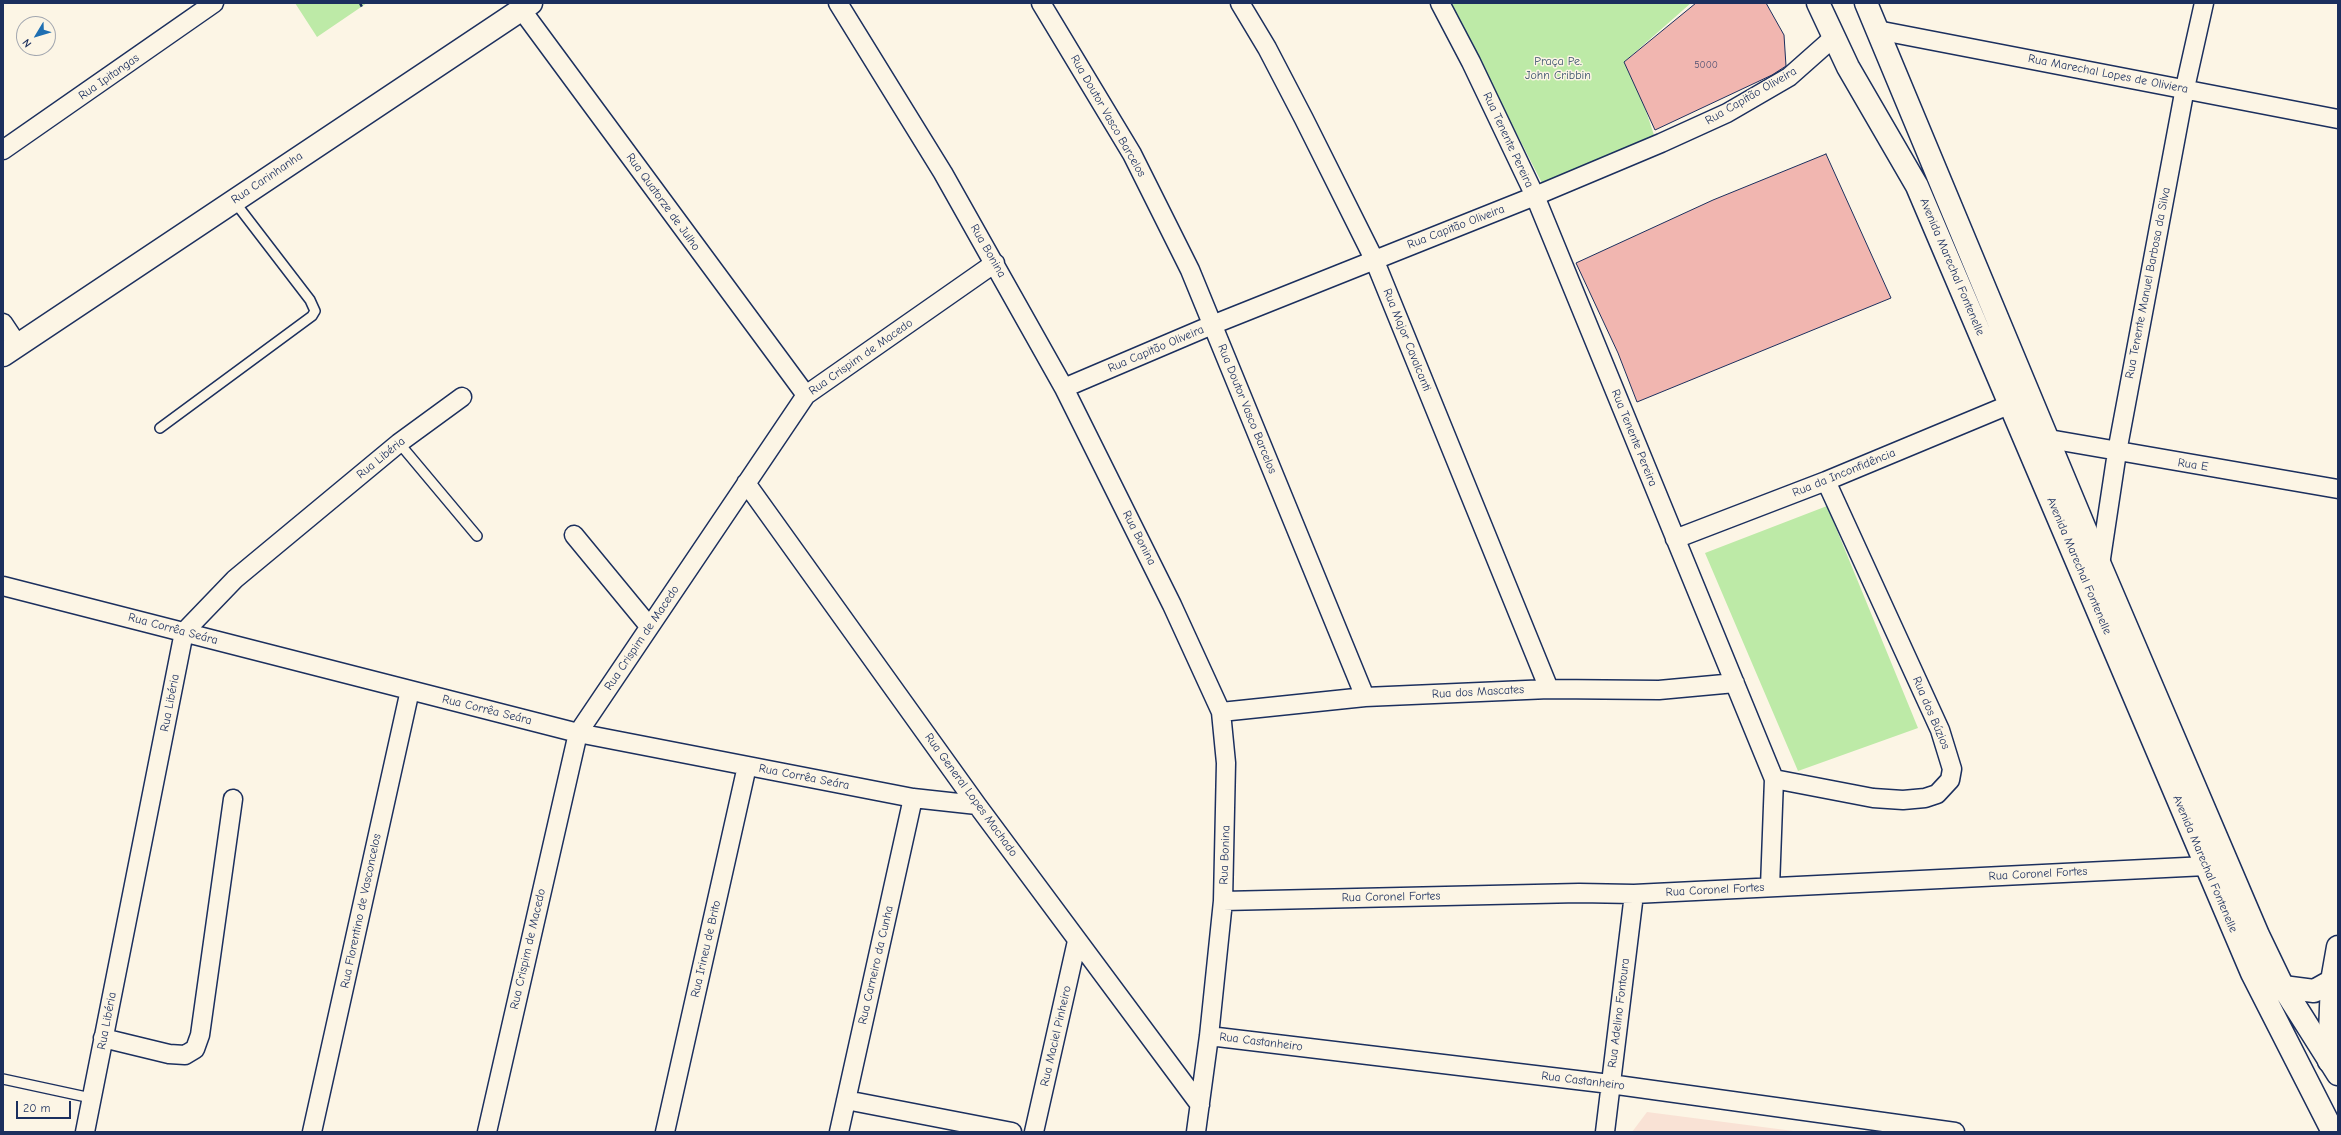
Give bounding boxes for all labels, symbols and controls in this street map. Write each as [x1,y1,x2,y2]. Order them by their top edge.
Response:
north arrow [16,16,56,56]
text: N [20,36,34,50]
street label: Rua Ipitangas [76,51,142,103]
street label: Rua Marechal Lopes de Oliviera [2027,51,2189,97]
street label: Rua Doutor Vasco Barcelos [1067,52,1149,180]
park label: Praça Pe. John Cribbin [1525,55,1591,83]
house number: 5000 [1694,59,1718,71]
street label: Rua Capitão Oliveira [1703,64,1799,128]
street label: Rua Tenente Pereira [1480,90,1536,190]
street label: Rua Carinhanha [229,149,305,207]
street label: Rua Quatorze de Julho [623,150,703,254]
street label: Rua Tenente Manuel Barbosa da Silva [2122,186,2174,380]
street label: Avenida Marechal Fontenelle [1917,196,1987,338]
street label: Rua Capitão Oliveira [1405,202,1507,252]
street label: Rua Bonina [967,222,1009,280]
street label: Rua Major Cavalcanti [1380,286,1434,394]
street label: Rua Crispim de Macedo [806,316,916,398]
street label: Rua Capitão Oliveira [1106,322,1206,376]
street label: Rua Doutor Vasco Barcelos [1214,342,1280,476]
street label: Rua Tenente Pereira [1608,387,1660,489]
street label: Rua Libéria [354,434,408,482]
street label: Rua da Inconfidência [1790,446,1898,500]
street label: Rua E [2177,455,2209,475]
street label: Avenida Marechal Fontenelle [2044,495,2114,637]
street label: Rua Bonina [1119,508,1159,568]
street label: Rua Crispim de Macedo [602,583,682,693]
street label: Rua Corrêa Seára [127,610,219,648]
street label: Rua Libéria [157,673,183,733]
street label: Rua dos Búzios [1909,674,1953,752]
street label: Rua dos Mascates [1431,682,1525,702]
street label: Rua Corrêa Seára [441,692,533,728]
street label: Rua General Lopes Machado [921,730,1021,860]
street label: Rua Corrêa Seára [757,761,851,793]
street label: Avenida Marechal Fontenelle [2170,793,2240,935]
street label: Rua Bonina [1217,825,1233,885]
street label: Rua Florentino de Vasconcelos [338,833,384,989]
street label: Rua Coronel Fortes [1988,864,2088,884]
street label: Rua Coronel Fortes [1665,880,1765,900]
street label: Rua Crispim de Macedo [507,887,549,1011]
street label: Rua Coronel Fortes [1341,889,1441,905]
street label: Rua Irineu de Brito [688,899,724,999]
street label: Rua Carneiro da Cunha [855,904,897,1026]
street label: Rua Adelino Fontoura [1605,957,1633,1069]
street label: Rua Maciel Pinheiro [1037,984,1075,1088]
street label: Rua Libéria [94,991,120,1051]
street label: Rua Castanheiro [1218,1030,1304,1054]
street label: Rua Castanheiro [1540,1069,1626,1093]
scale bar [18,1093,73,1119]
text: 20 m [23,1101,51,1115]

